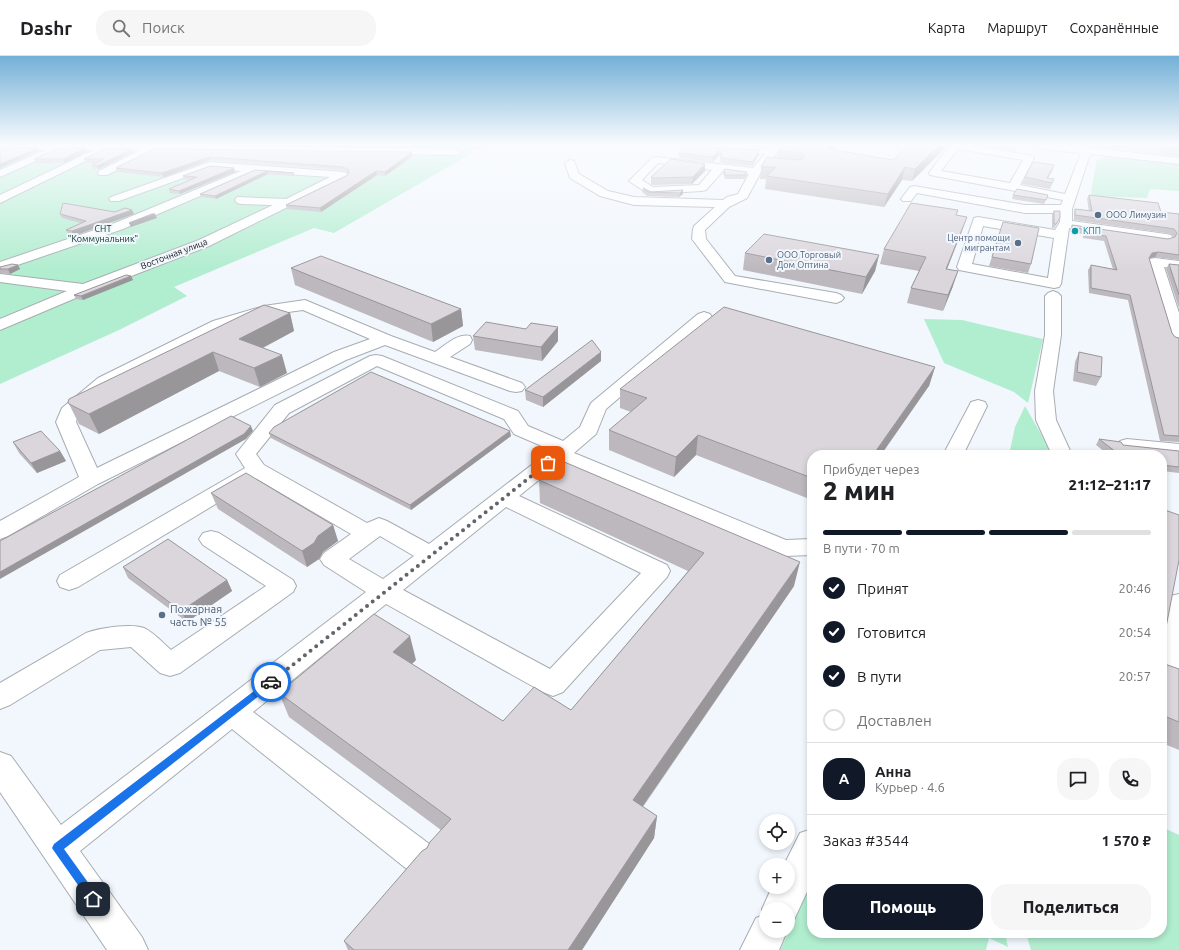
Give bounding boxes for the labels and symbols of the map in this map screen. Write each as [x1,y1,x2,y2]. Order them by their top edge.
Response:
marker: ООО Лимузин [1093,210,1103,220]
place label: ООО Лимузин [1106,210,1166,220]
park label: СНТ "Коммунальник" [68,224,138,244]
marker: КПП [1070,226,1080,236]
place label: КПП [1083,226,1101,236]
place label: Центр помощи мигрантам [947,233,1010,253]
street label: Восточная улица [139,237,209,271]
marker: Центр помощи мигрантам [1013,238,1023,248]
place label: ООО Торговый Дом Оптина [777,250,841,270]
marker: ООО Торговый Дом Оптина [764,255,774,265]
pin [531,446,565,480]
place label: Пожарная часть № 55 [170,603,227,628]
marker: Пожарная часть № 55 [157,610,167,620]
courier [251,662,291,702]
pin [76,882,110,916]

